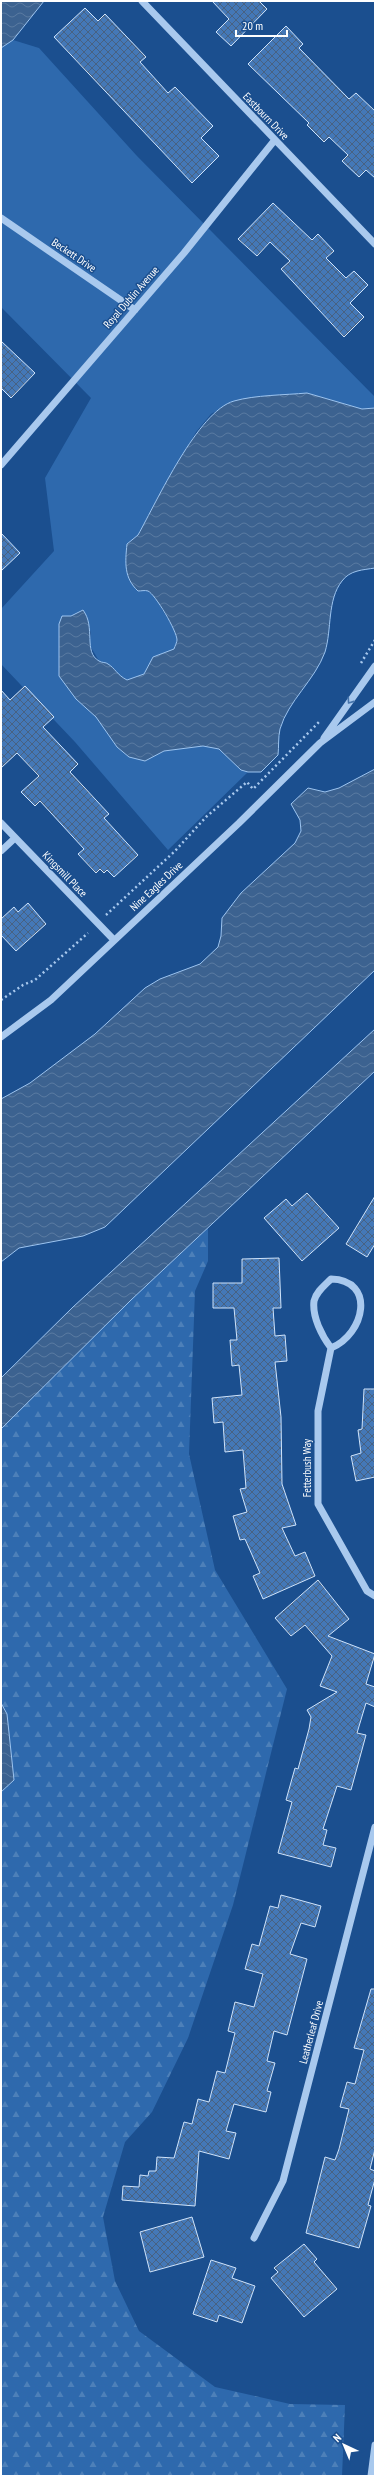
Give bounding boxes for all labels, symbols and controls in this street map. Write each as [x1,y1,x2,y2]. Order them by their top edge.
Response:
scale bar [236,12,287,38]
text: 20 m [242,18,263,33]
street label: Eastbourn Drive [240,89,292,143]
street label: Beckett Drive [49,235,99,275]
street label: Royal Dublin Avenue [100,263,162,331]
one-way arrow [347,697,355,704]
street label: Kingsmill Place [40,848,91,900]
street label: Nine Eagles Drive [127,858,186,914]
street label: Fetterbush Way [300,1438,314,1497]
street label: Leatherleaf Drive [296,1998,326,2065]
north arrow [324,2425,364,2465]
text: N [330,2431,344,2445]

